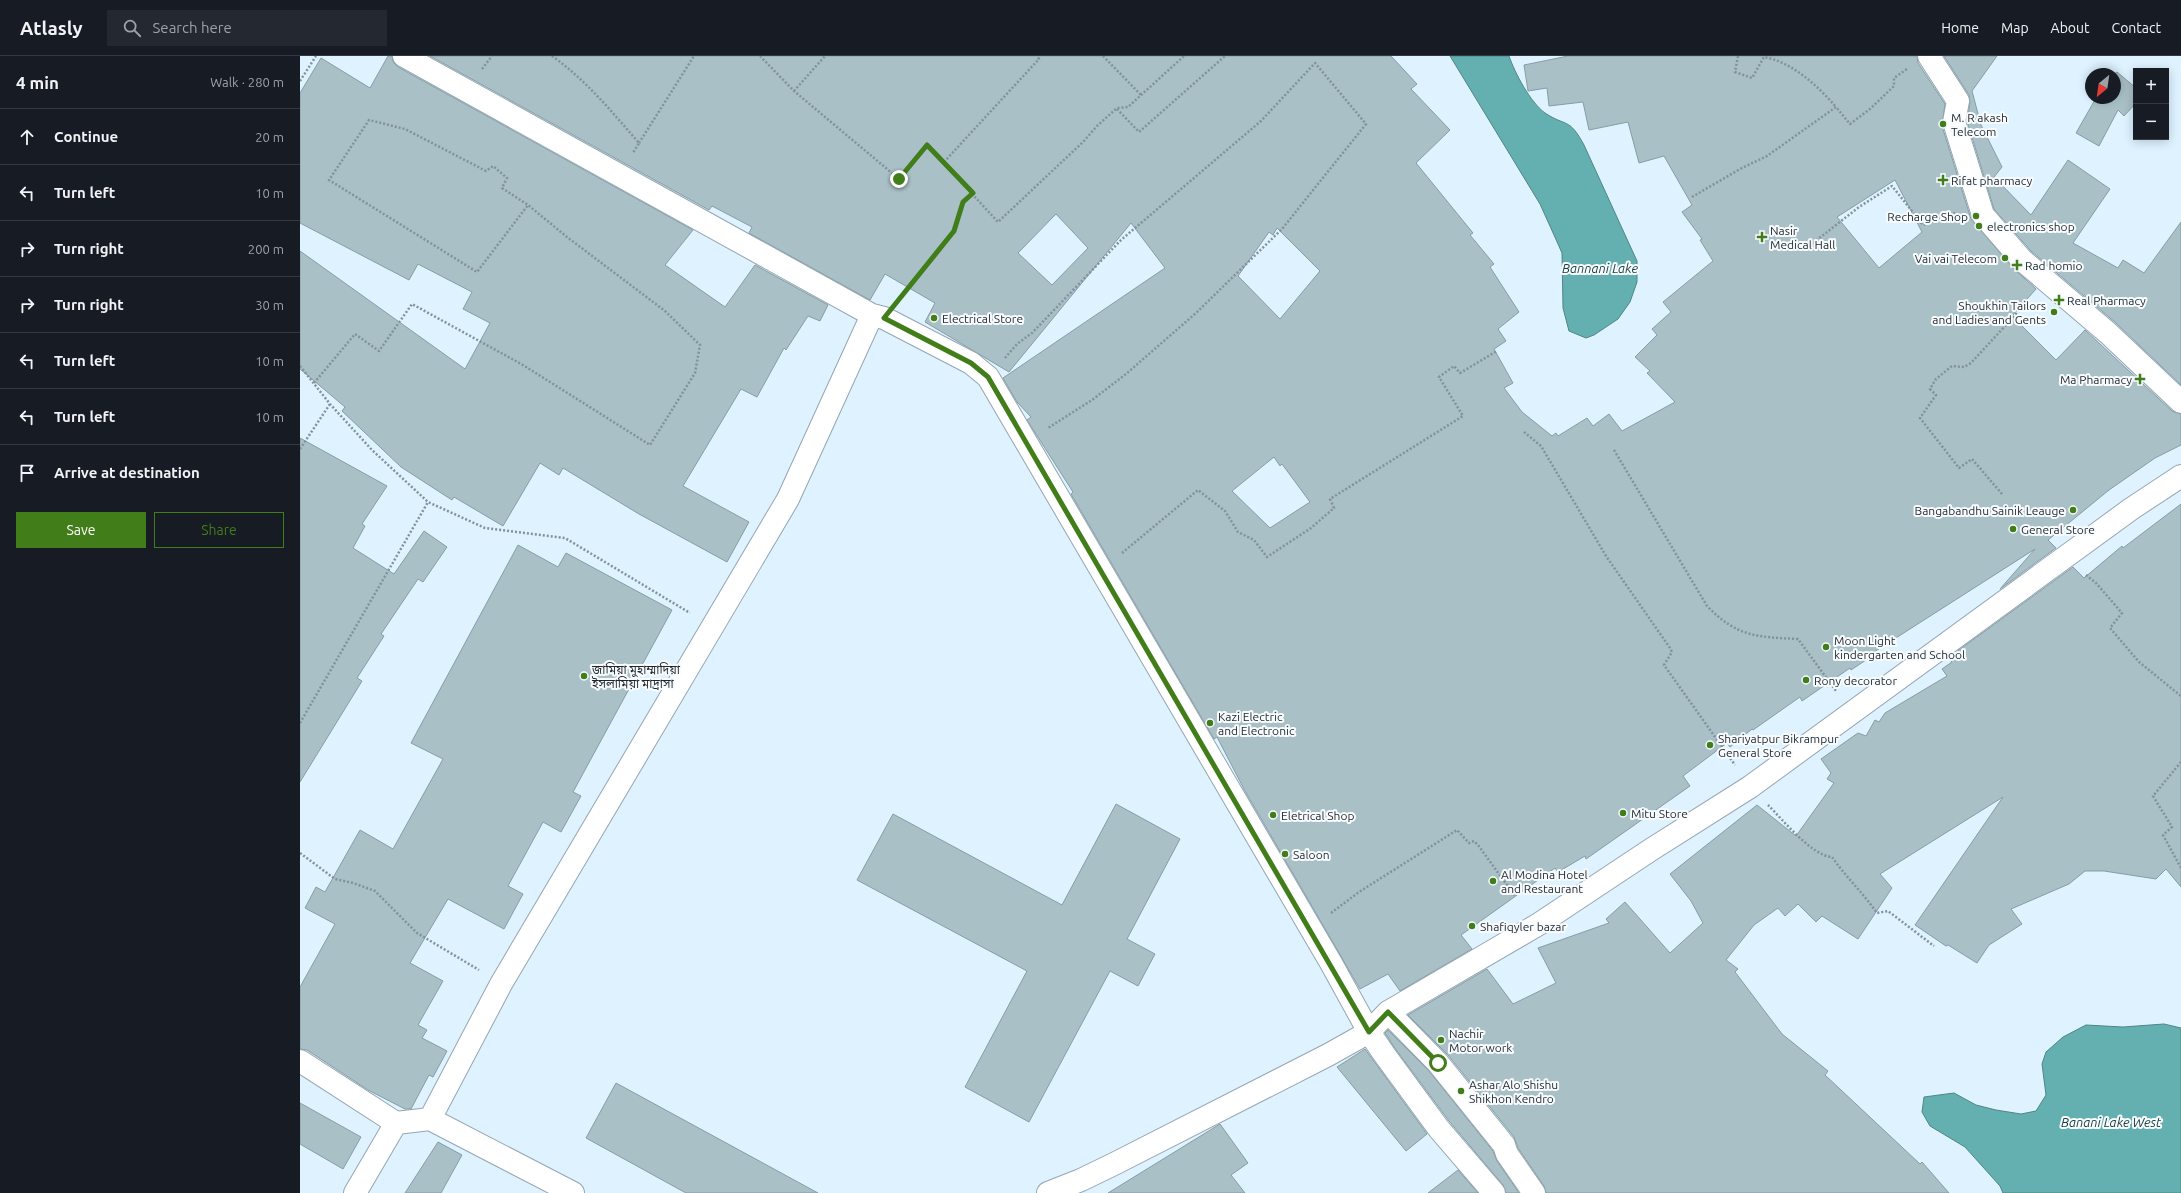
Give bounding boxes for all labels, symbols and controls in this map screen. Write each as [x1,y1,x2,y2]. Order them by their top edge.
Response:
search box [107,10,387,46]
text: Atlasly [20,17,83,39]
icon: search [121,17,143,39]
text: Search here [153,19,232,36]
text: Home [1941,20,1979,36]
text: Map [2001,20,2029,36]
text: About [2051,20,2090,36]
text: Contact [2112,20,2161,36]
north arrow [2085,68,2121,104]
map controls [2133,68,2169,140]
button: + [2133,68,2169,104]
text: 4 min [16,73,59,92]
text: Walk · 280 m [210,75,284,89]
button: − [2133,104,2169,140]
place label: M. R akash Telecom [1951,111,2008,138]
marker: M. R akash Telecom [1938,119,1948,129]
icon: ahead [16,126,38,148]
text: Continue [54,128,118,145]
text: 20 m [255,130,284,144]
route end [890,170,908,188]
place label: Rifat pharmacy [1951,174,2032,187]
marker: Rifat pharmacy [1938,175,1948,185]
icon: left [16,182,38,204]
text: Turn left [54,184,115,201]
text: 10 m [255,186,284,200]
place label: Recharge Shop [1887,210,1968,223]
marker: Recharge Shop [1971,211,1981,221]
place label: electronics shop [1987,220,2075,233]
marker: electronics shop [1974,221,1984,231]
place label: Nasir Medical Hall [1770,224,1835,251]
marker: Nasir Medical Hall [1757,232,1767,242]
icon: right [16,238,38,260]
text: Turn right [54,240,124,257]
text: 200 m [248,242,284,256]
place label: Vai vai Telecom [1915,252,1997,265]
marker: Vai vai Telecom [2000,253,2010,263]
place label: Rad homio [2025,259,2083,272]
marker: Rad homio [2012,260,2022,270]
water label: Bannani Lake [1562,261,1638,275]
icon: right [16,294,38,316]
place label: Real Pharmacy [2067,294,2146,307]
marker: Real Pharmacy [2054,295,2064,305]
text: Turn right [54,296,124,313]
text: 30 m [255,298,284,312]
place label: Shoukhin Tailors and Ladies and Gents [1932,299,2046,326]
marker: Shoukhin Tailors and Ladies and Gents [2049,307,2059,317]
place label: Electrical Store [942,312,1023,325]
marker: Electrical Store [929,313,939,323]
icon: left [16,350,38,372]
text: Turn left [54,352,115,369]
text: 10 m [255,354,284,368]
place label: Ma Pharmacy [2060,373,2132,386]
marker: Ma Pharmacy [2135,374,2145,384]
icon: left [16,406,38,428]
text: Turn left [54,408,115,425]
text: 10 m [255,410,284,424]
icon: arrive [16,462,38,484]
text: Arrive at destination [54,464,200,481]
place label: Bangabandhu Sainik Leauge [1915,504,2065,517]
marker: Bangabandhu Sainik Leauge [2068,505,2078,515]
button: Save [16,512,146,548]
button: Share [154,512,284,548]
place label: General Store [2021,523,2095,536]
marker: General Store [2008,524,2018,534]
place label: Moon Light kindergarten and School [1834,634,1965,661]
marker: Moon Light kindergarten and School [1821,642,1831,652]
place label: জামিয়া মুহাম্মাদিয়া ইসলামিয়া মাদ্রাসা [591,662,681,690]
marker: জামিয়া মুহাম্মাদিয়া ইসলামিয়া মাদ্রাসা [579,671,589,681]
place label: Rony decorator [1814,674,1897,687]
marker: Rony decorator [1801,675,1811,685]
place label: Kazi Electric and Electronic [1218,710,1295,737]
marker: Kazi Electric and Electronic [1205,718,1215,728]
place label: Shariyatpur Bikrampur General Store [1718,732,1839,759]
marker: Shariyatpur Bikrampur General Store [1705,740,1715,750]
place label: Mitu Store [1631,807,1688,820]
marker: Mitu Store [1618,808,1628,818]
place label: Eletrical Shop [1281,809,1354,822]
marker: Eletrical Shop [1268,810,1278,820]
place label: Saloon [1293,848,1330,861]
marker: Saloon [1280,849,1290,859]
place label: Al Modina Hotel and Restaurant [1501,868,1588,895]
marker: Al Modina Hotel and Restaurant [1488,876,1498,886]
place label: Shafiqyler bazar [1480,920,1566,933]
marker: Shafiqyler bazar [1467,921,1477,931]
place label: Nachir Motor work [1449,1027,1512,1054]
marker: Nachir Motor work [1436,1035,1446,1045]
route start [1429,1054,1447,1072]
place label: Ashar Alo Shishu Shikhon Kendro [1469,1078,1558,1105]
marker: Ashar Alo Shishu Shikhon Kendro [1456,1086,1466,1096]
water label: Banani Lake West [2061,1115,2162,1129]

